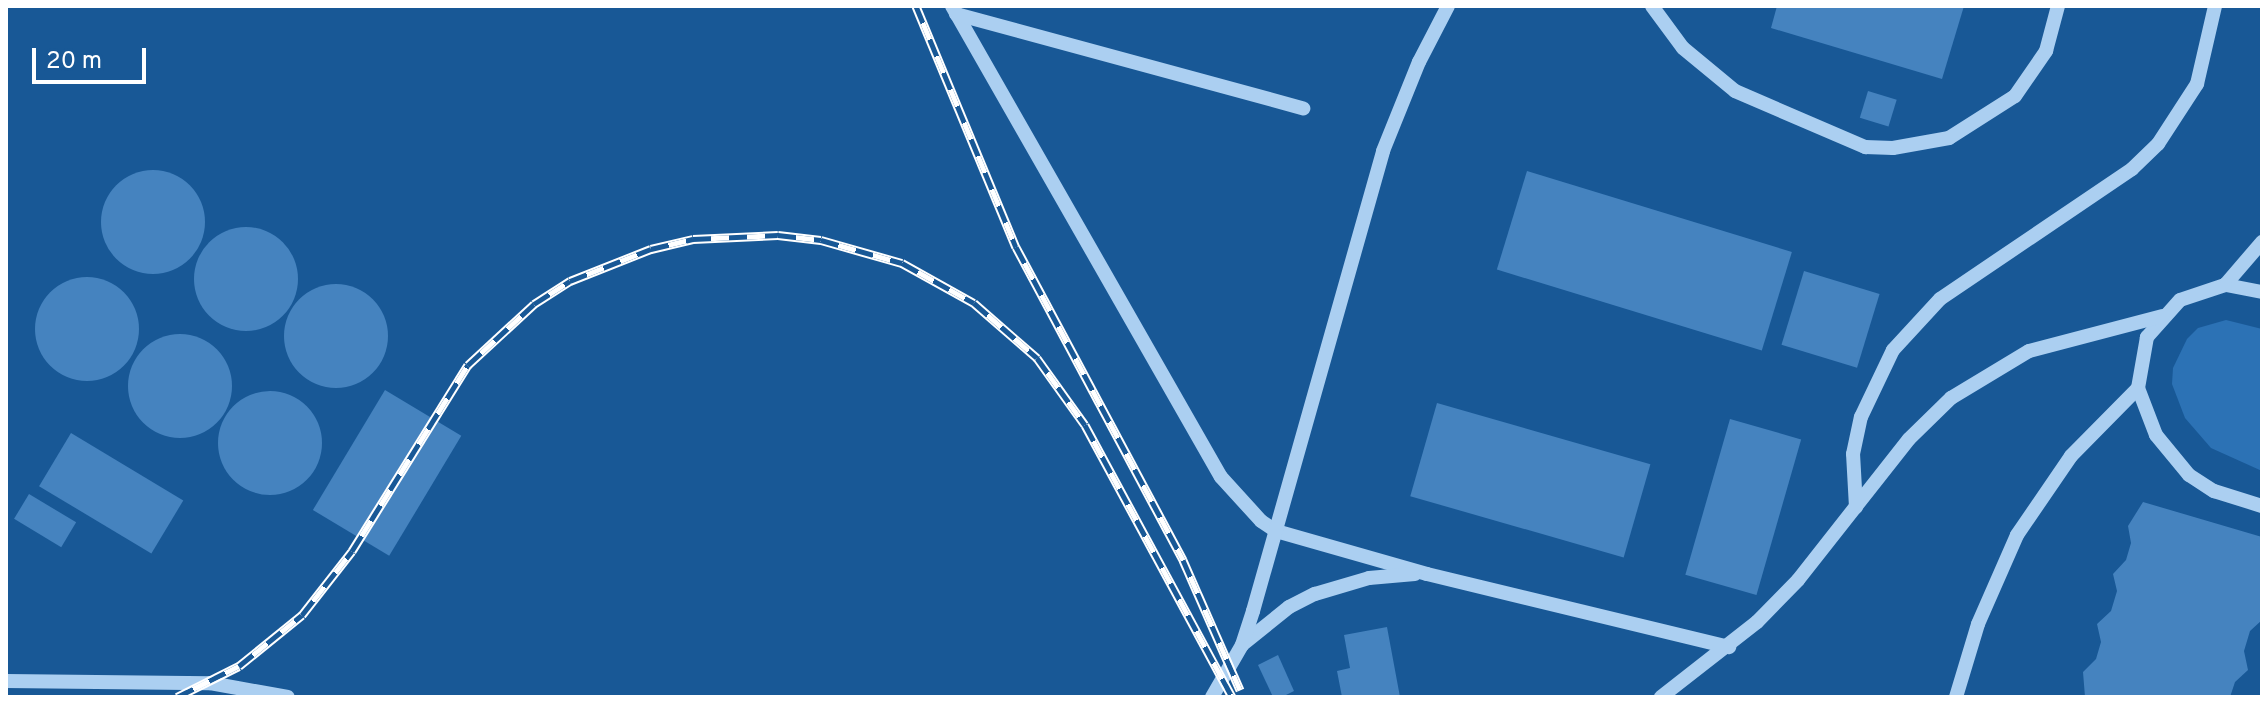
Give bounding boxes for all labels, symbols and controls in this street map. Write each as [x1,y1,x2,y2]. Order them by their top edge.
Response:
scale bar [36,32,150,82]
text: 20 m [46,47,102,77]

